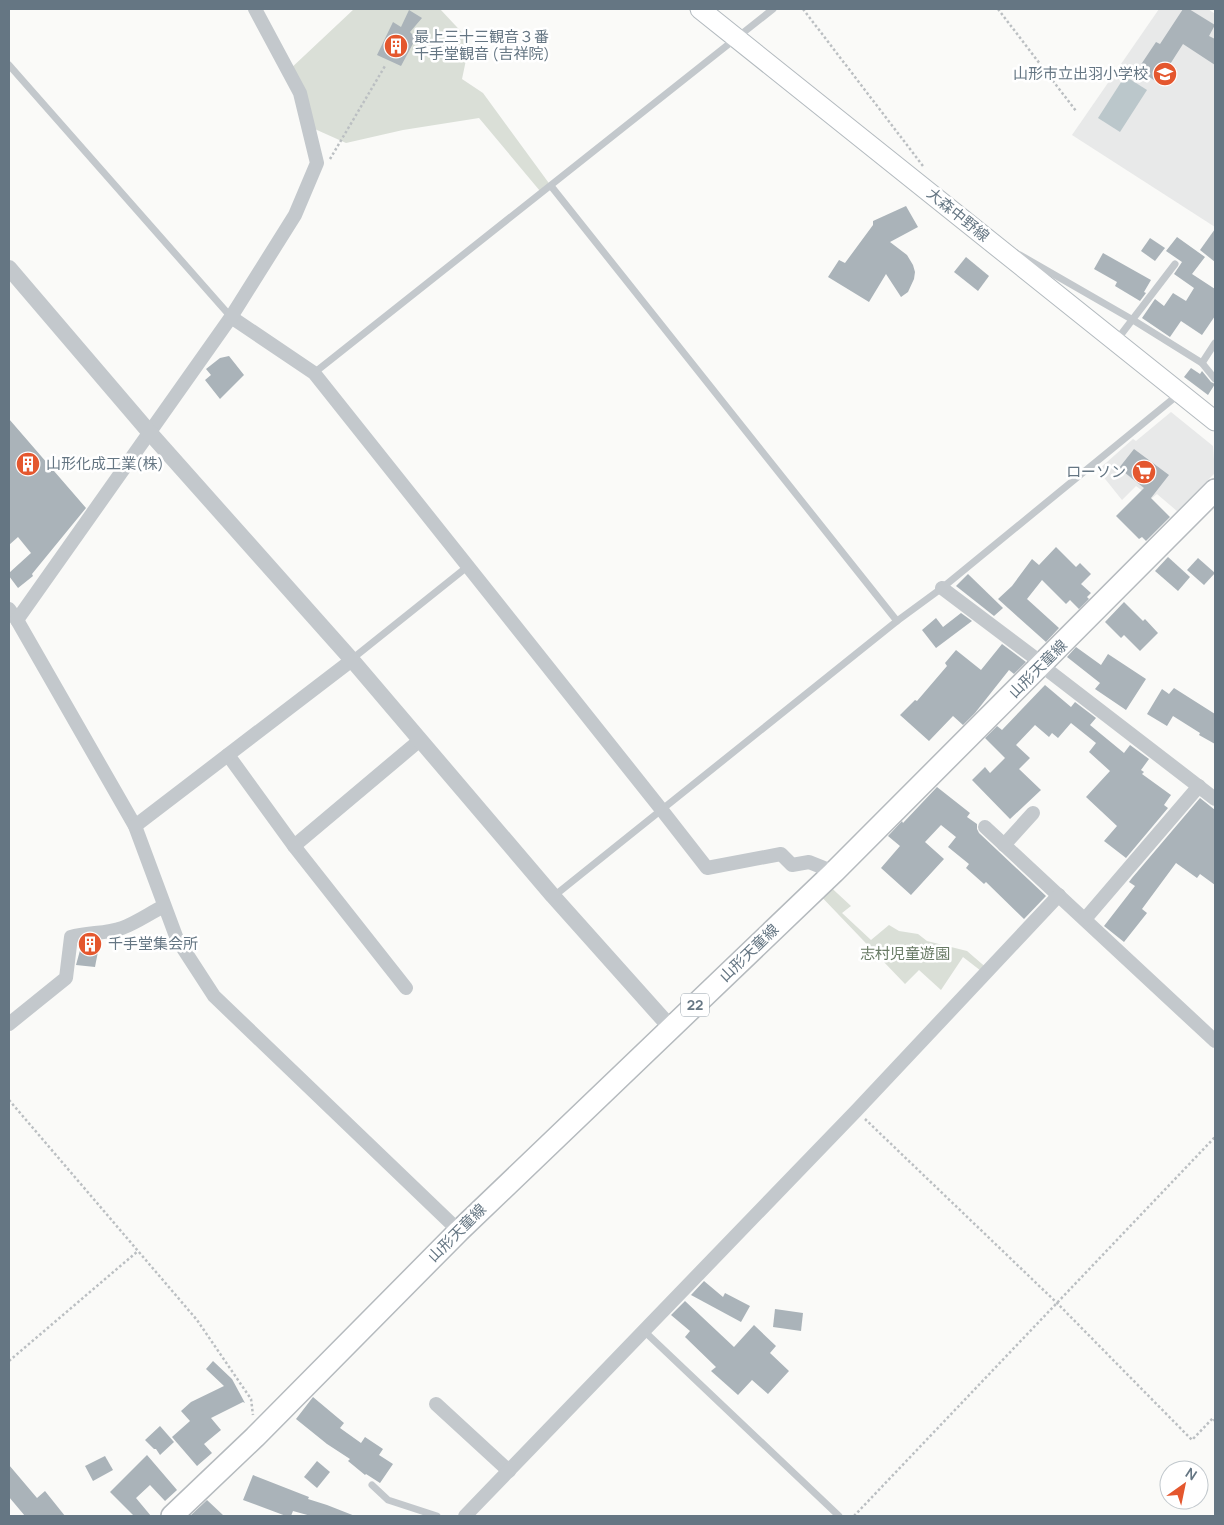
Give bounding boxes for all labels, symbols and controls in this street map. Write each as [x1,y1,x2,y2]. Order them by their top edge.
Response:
place label: 最上三十三観音３番 千手堂観音 (吉祥院) [414,26,550,64]
building icon: 最上三十三観音３番 千手堂観音 (吉祥院) [383,33,409,59]
school or university icon: 山形市立出羽小学校 [1152,61,1178,87]
place label: 山形市立出羽小学校 [1013,63,1148,84]
street label: 大森中野線 [923,183,994,246]
building icon: 山形化成工業(株) [15,451,41,477]
place label: 山形化成工業(株) [46,453,164,474]
supermarket icon: ローソン [1131,459,1157,485]
place label: ローソン [1066,461,1126,482]
street label: 山形天童線 [1004,635,1072,703]
street label: 山形天童線 [714,919,783,986]
building icon: 千手堂集会所 [77,931,103,957]
place label: 千手堂集会所 [108,933,198,954]
park label: 志村児童遊園 [860,943,950,964]
road number: 22 [681,994,709,1016]
street label: 山形天童線 [423,1199,491,1267]
north arrow [1159,1460,1209,1510]
text: N [1182,1463,1201,1484]

